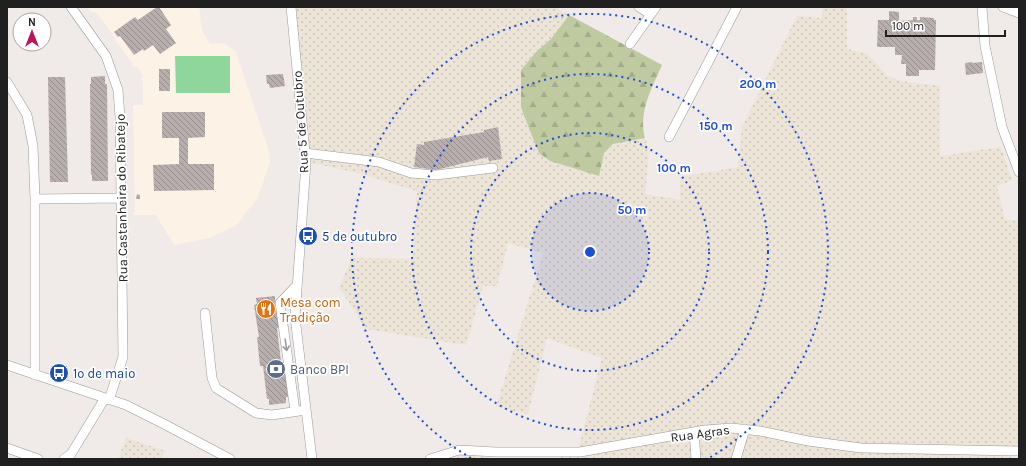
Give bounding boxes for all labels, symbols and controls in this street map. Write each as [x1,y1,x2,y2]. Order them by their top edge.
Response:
north arrow [12,12,52,52]
scale bar [886,12,1005,38]
text: N [28,16,36,29]
text: 100 m [892,19,924,33]
street label: Rua 5 de Outubro [289,70,312,174]
text: 200 m [740,77,776,91]
street label: Rua Castanheira do Ribatejo [113,114,130,282]
text: 150 m [699,119,733,133]
text: 100 m [657,161,691,175]
text: 50 m [618,203,647,217]
bus stop icon: 5 de outubro [297,225,319,247]
place label: 5 de outubro [322,229,397,244]
centre of rings [583,245,597,259]
place label: Mesa com Tradição [280,295,341,325]
restaurant icon: Mesa com Tradição [255,298,277,320]
one-way arrow [282,338,290,351]
bank icon: Banco BPI [265,358,287,380]
bus stop icon: 1º de maio [48,362,70,384]
place label: Banco BPI [290,362,349,377]
place label: 1º de maio [73,366,135,381]
street label: Rua Agras [670,422,731,445]

